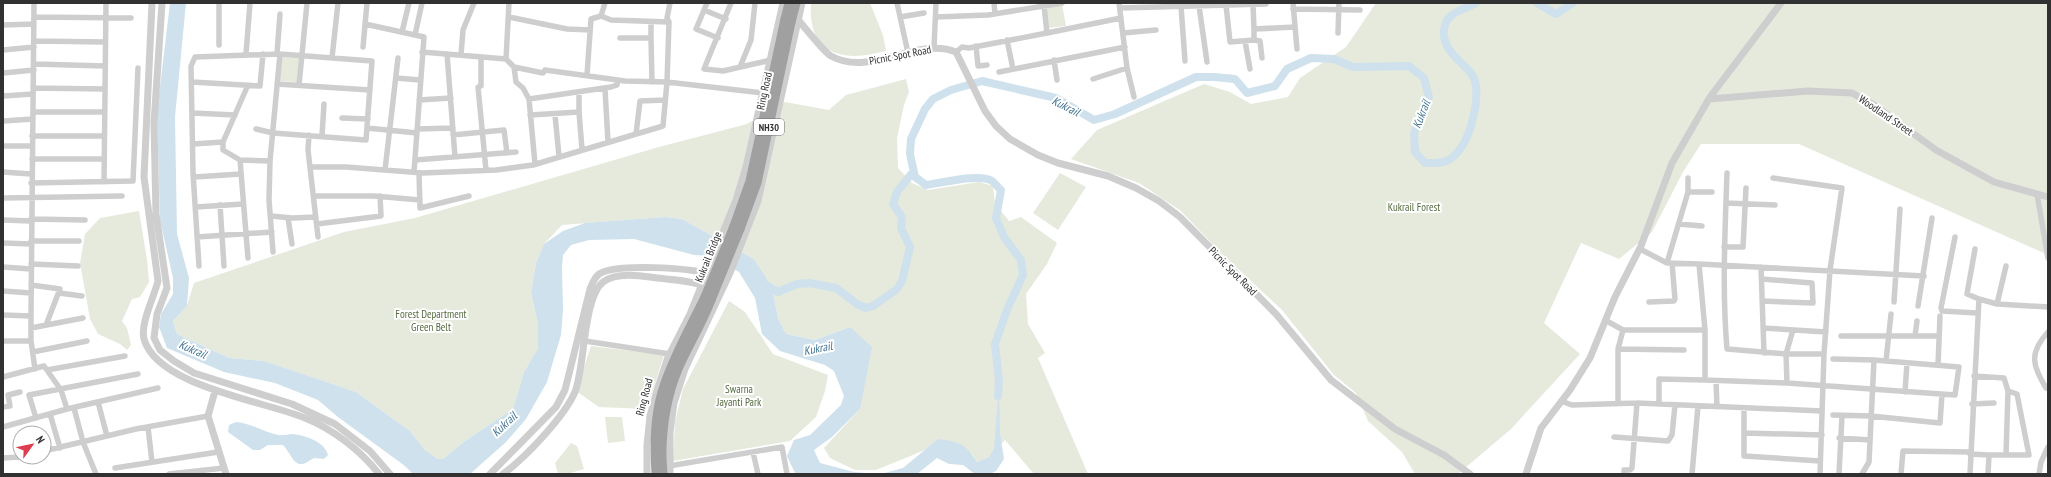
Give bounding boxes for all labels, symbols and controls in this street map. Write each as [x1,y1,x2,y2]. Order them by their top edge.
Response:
street label: Picnic Spot Road [868,42,932,68]
street label: Ring Road [753,71,775,111]
street label: Woodland Street [1856,92,1916,138]
water label: Kukrail [1050,93,1083,120]
water label: Kukrail [1409,97,1434,130]
road number: NH30 [754,119,784,135]
park label: Kukrail Forest [1388,200,1440,214]
street label: Kukrail Bridge [691,229,725,284]
street label: Picnic Spot Road [1206,244,1260,298]
park label: Forest Department Green Belt [395,307,467,334]
water label: Kukrail [177,336,210,362]
water label: Kukrail [802,338,835,358]
street label: Ring Road [632,376,656,417]
park label: Swarna Jayanti Park [716,382,762,409]
water label: Kukrail [488,408,521,439]
north arrow [12,425,52,465]
text: N [33,433,48,446]

